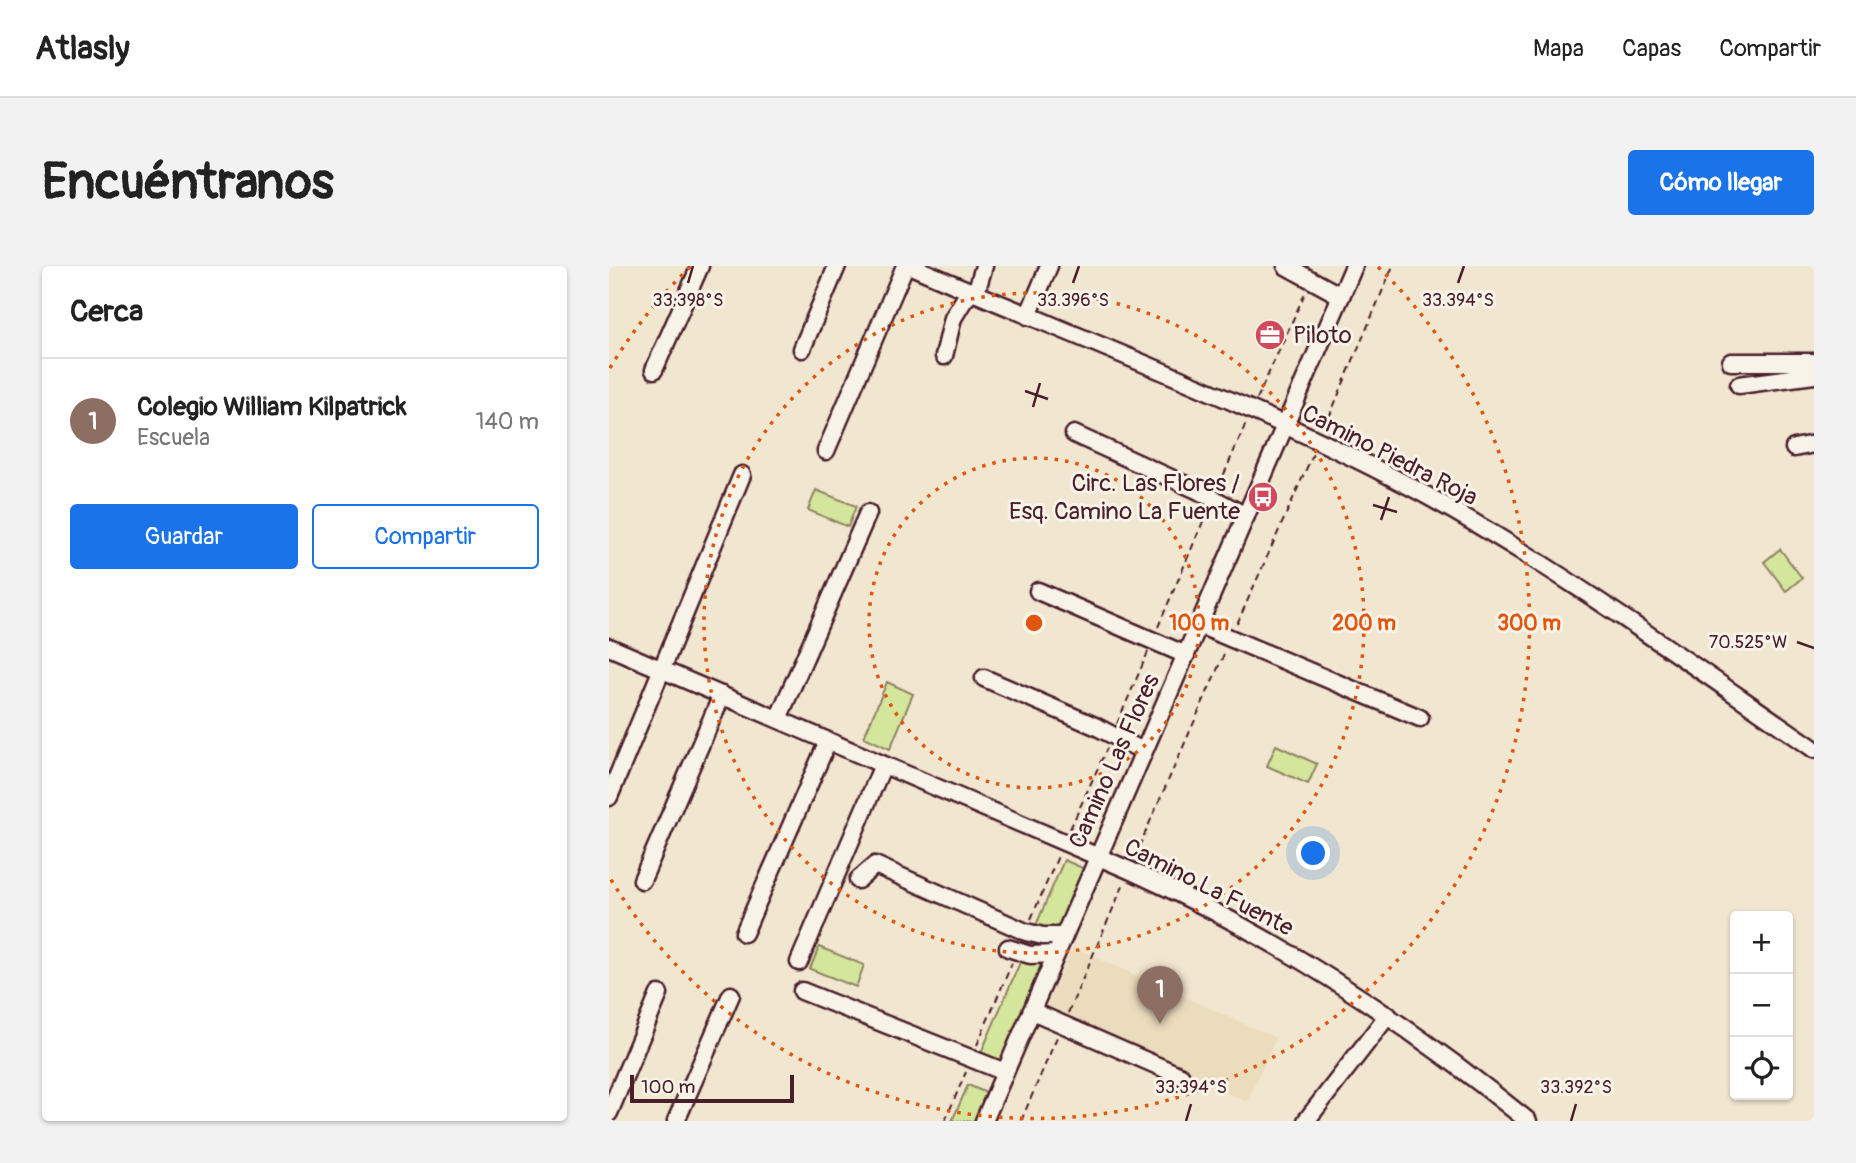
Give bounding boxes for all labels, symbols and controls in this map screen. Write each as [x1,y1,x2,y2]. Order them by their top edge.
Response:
text: Atlasly [35,28,130,69]
text: Mapa [1533,34,1584,63]
text: Capas [1622,34,1681,63]
text: Compartir [1719,34,1821,63]
button: Cómo llegar [1628,150,1814,215]
text: Encuéntranos [42,152,334,213]
text: 33.398°S [653,289,723,312]
text: 33.396°S [1037,289,1109,312]
text: 33.394°S [1422,289,1494,312]
text: Cerca [70,293,143,330]
office icon: Piloto [1253,318,1287,352]
place label: Piloto [1293,321,1352,350]
text: Colegio William Kilpatrick [137,391,407,423]
street label: Camino Piedra Roja [1297,399,1482,512]
text: 1 [89,407,98,436]
text: 140 m [476,407,539,436]
text: Escuela [137,423,210,452]
place label: Circ. Las Flores / Esq. Camino La Fuente [1009,469,1240,526]
bus stop icon: Circ. Las Flores / Esq. Camino La Fuente [1246,480,1280,514]
button: Guardar [70,504,298,569]
button: Compartir [312,504,539,569]
text: 100 m [1169,610,1229,637]
text: 200 m [1332,610,1396,637]
text: 300 m [1497,610,1561,637]
centre of rings [1022,611,1046,635]
text: 70.525°W [1709,631,1787,654]
street label: Camino Las Flores [1063,669,1166,853]
street label: Camino La Fuente [1119,832,1298,943]
your location [1296,836,1330,870]
map controls [1730,911,1793,1100]
button: + [1730,911,1793,974]
pin: 1 [1137,966,1183,1024]
button: − [1730,974,1793,1037]
button: locate [1730,1037,1793,1100]
scale bar [630,1072,795,1104]
text: 100 m [641,1075,695,1099]
text: 33.394°S [1155,1076,1227,1099]
text: 33.392°S [1540,1076,1612,1099]

